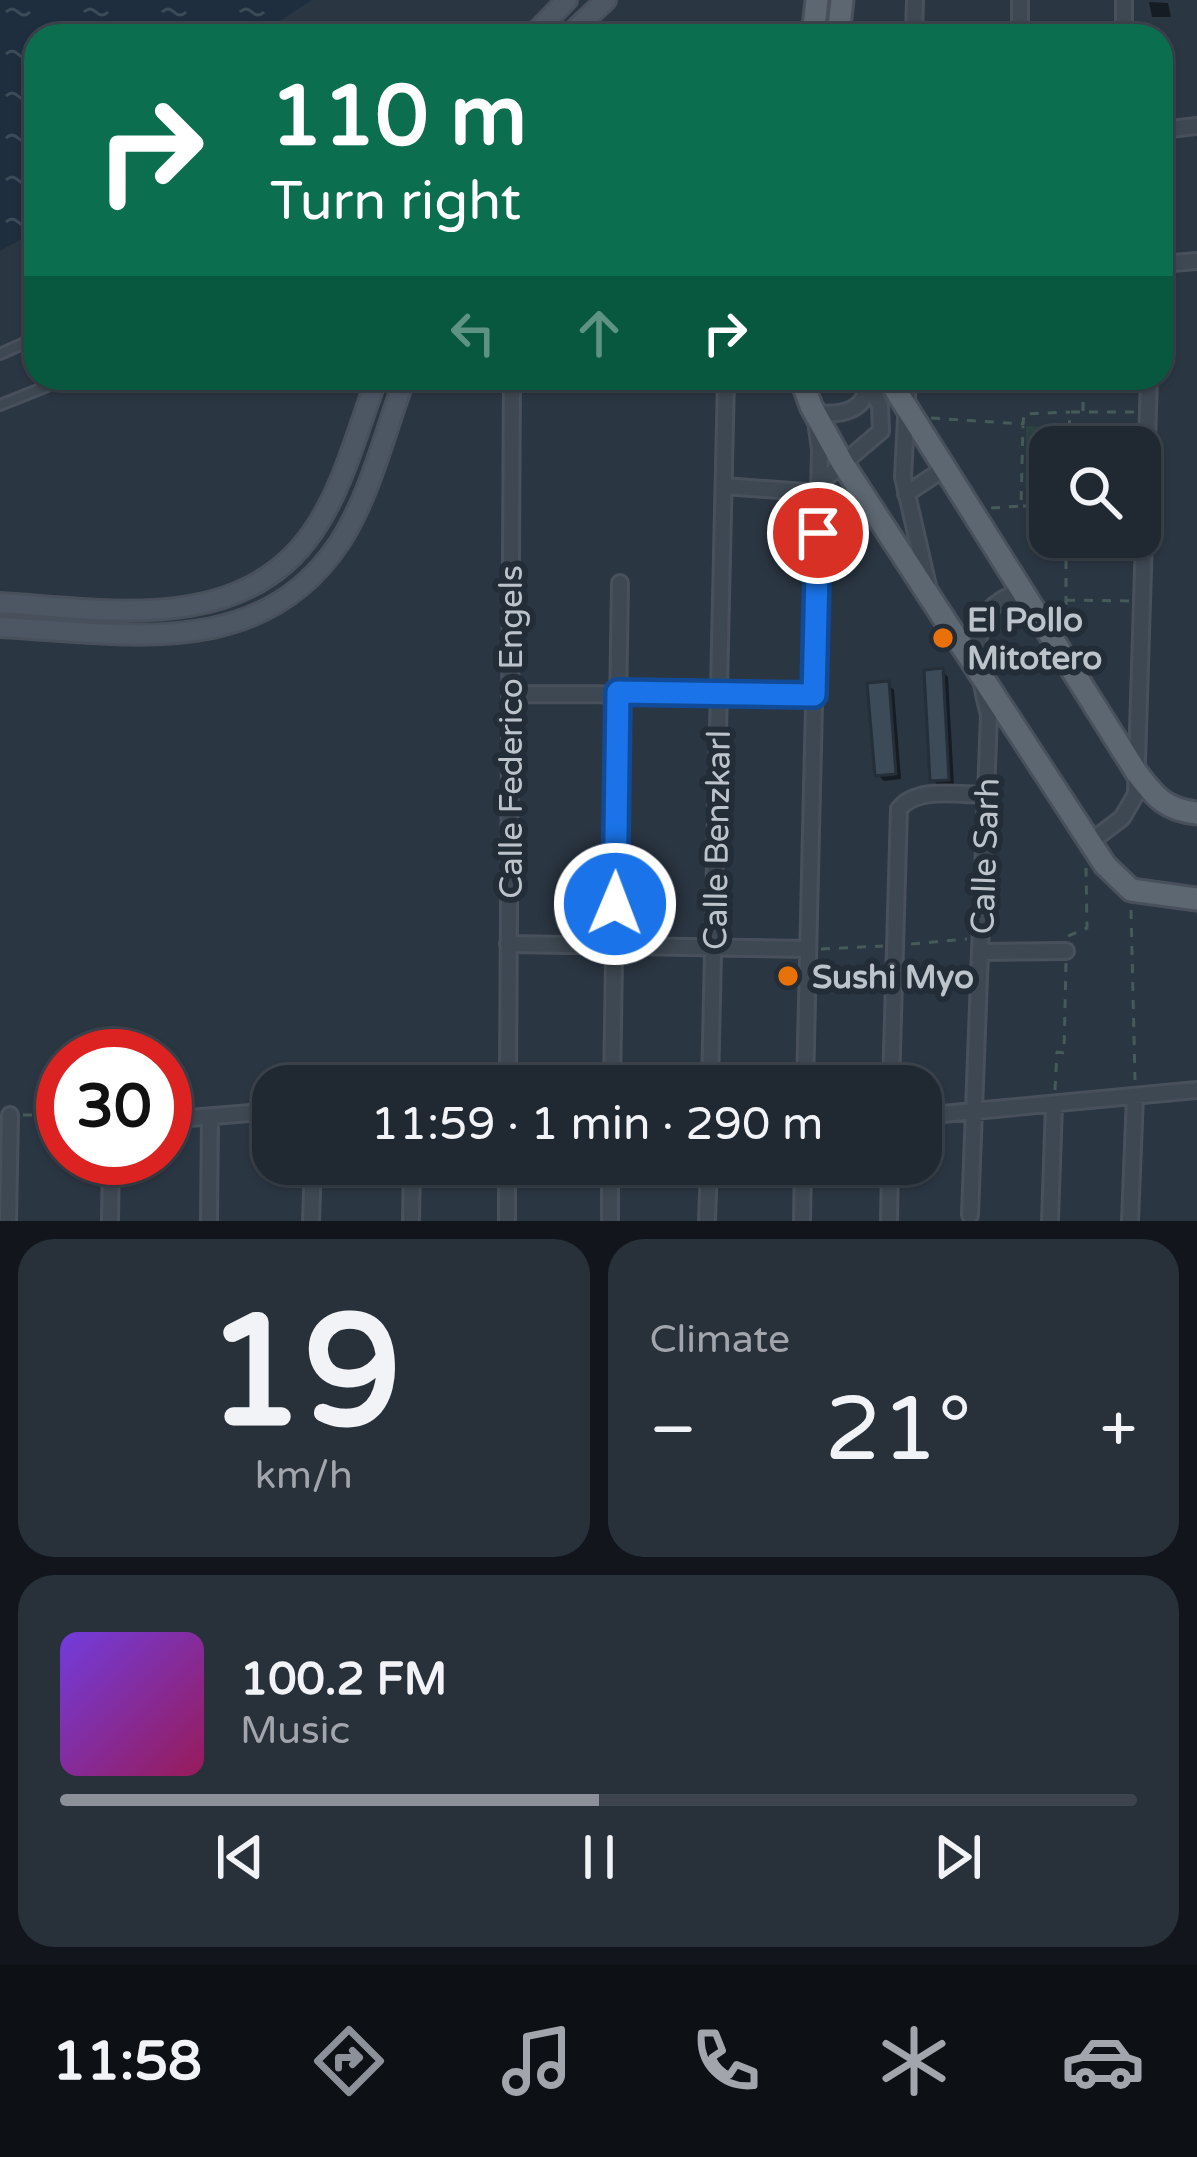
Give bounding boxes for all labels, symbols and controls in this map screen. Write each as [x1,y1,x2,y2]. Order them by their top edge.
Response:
text: 110 m [270,67,527,168]
icon: right [72,72,228,228]
text: Turn right [270,169,521,234]
icon: left [440,300,506,366]
icon: ahead [566,300,632,366]
icon: right [692,300,758,366]
map controls [1029,426,1161,558]
button: search [1029,426,1161,558]
pin [767,482,869,584]
icon: arrive [785,500,851,566]
street label: Calle Federico Engels [492,565,531,899]
place label: El Pollo Mitotero [967,601,1102,678]
marker: El Pollo Mitotero [930,625,956,651]
street label: Calle Benzkarl [696,730,739,950]
street label: Calle Sarh [963,777,1008,935]
position arrow [552,841,678,967]
place label: Sushi Myo [812,958,974,997]
marker: Sushi Myo [775,963,801,989]
speed limit sign: 30 [36,1029,192,1185]
text: 11:59 · 1 min · 290 m [371,1098,823,1152]
text: 19 [206,1280,402,1468]
text: Climate [650,1316,790,1363]
text: 21° [825,1376,972,1485]
text: − [650,1390,697,1470]
text: + [1100,1390,1137,1470]
text: km/h [255,1452,353,1499]
text: 100.2 FM [240,1653,447,1707]
text: Music [240,1707,350,1754]
icon: previous [207,1824,273,1890]
icon: pause [566,1824,632,1890]
icon: next [925,1824,991,1890]
icon: directions [307,2019,391,2103]
icon: music [495,2019,579,2103]
icon: phone [684,2019,768,2103]
icon: climate [872,2019,956,2103]
icon: car [1061,2019,1145,2103]
text: 11:58 [52,2029,202,2094]

